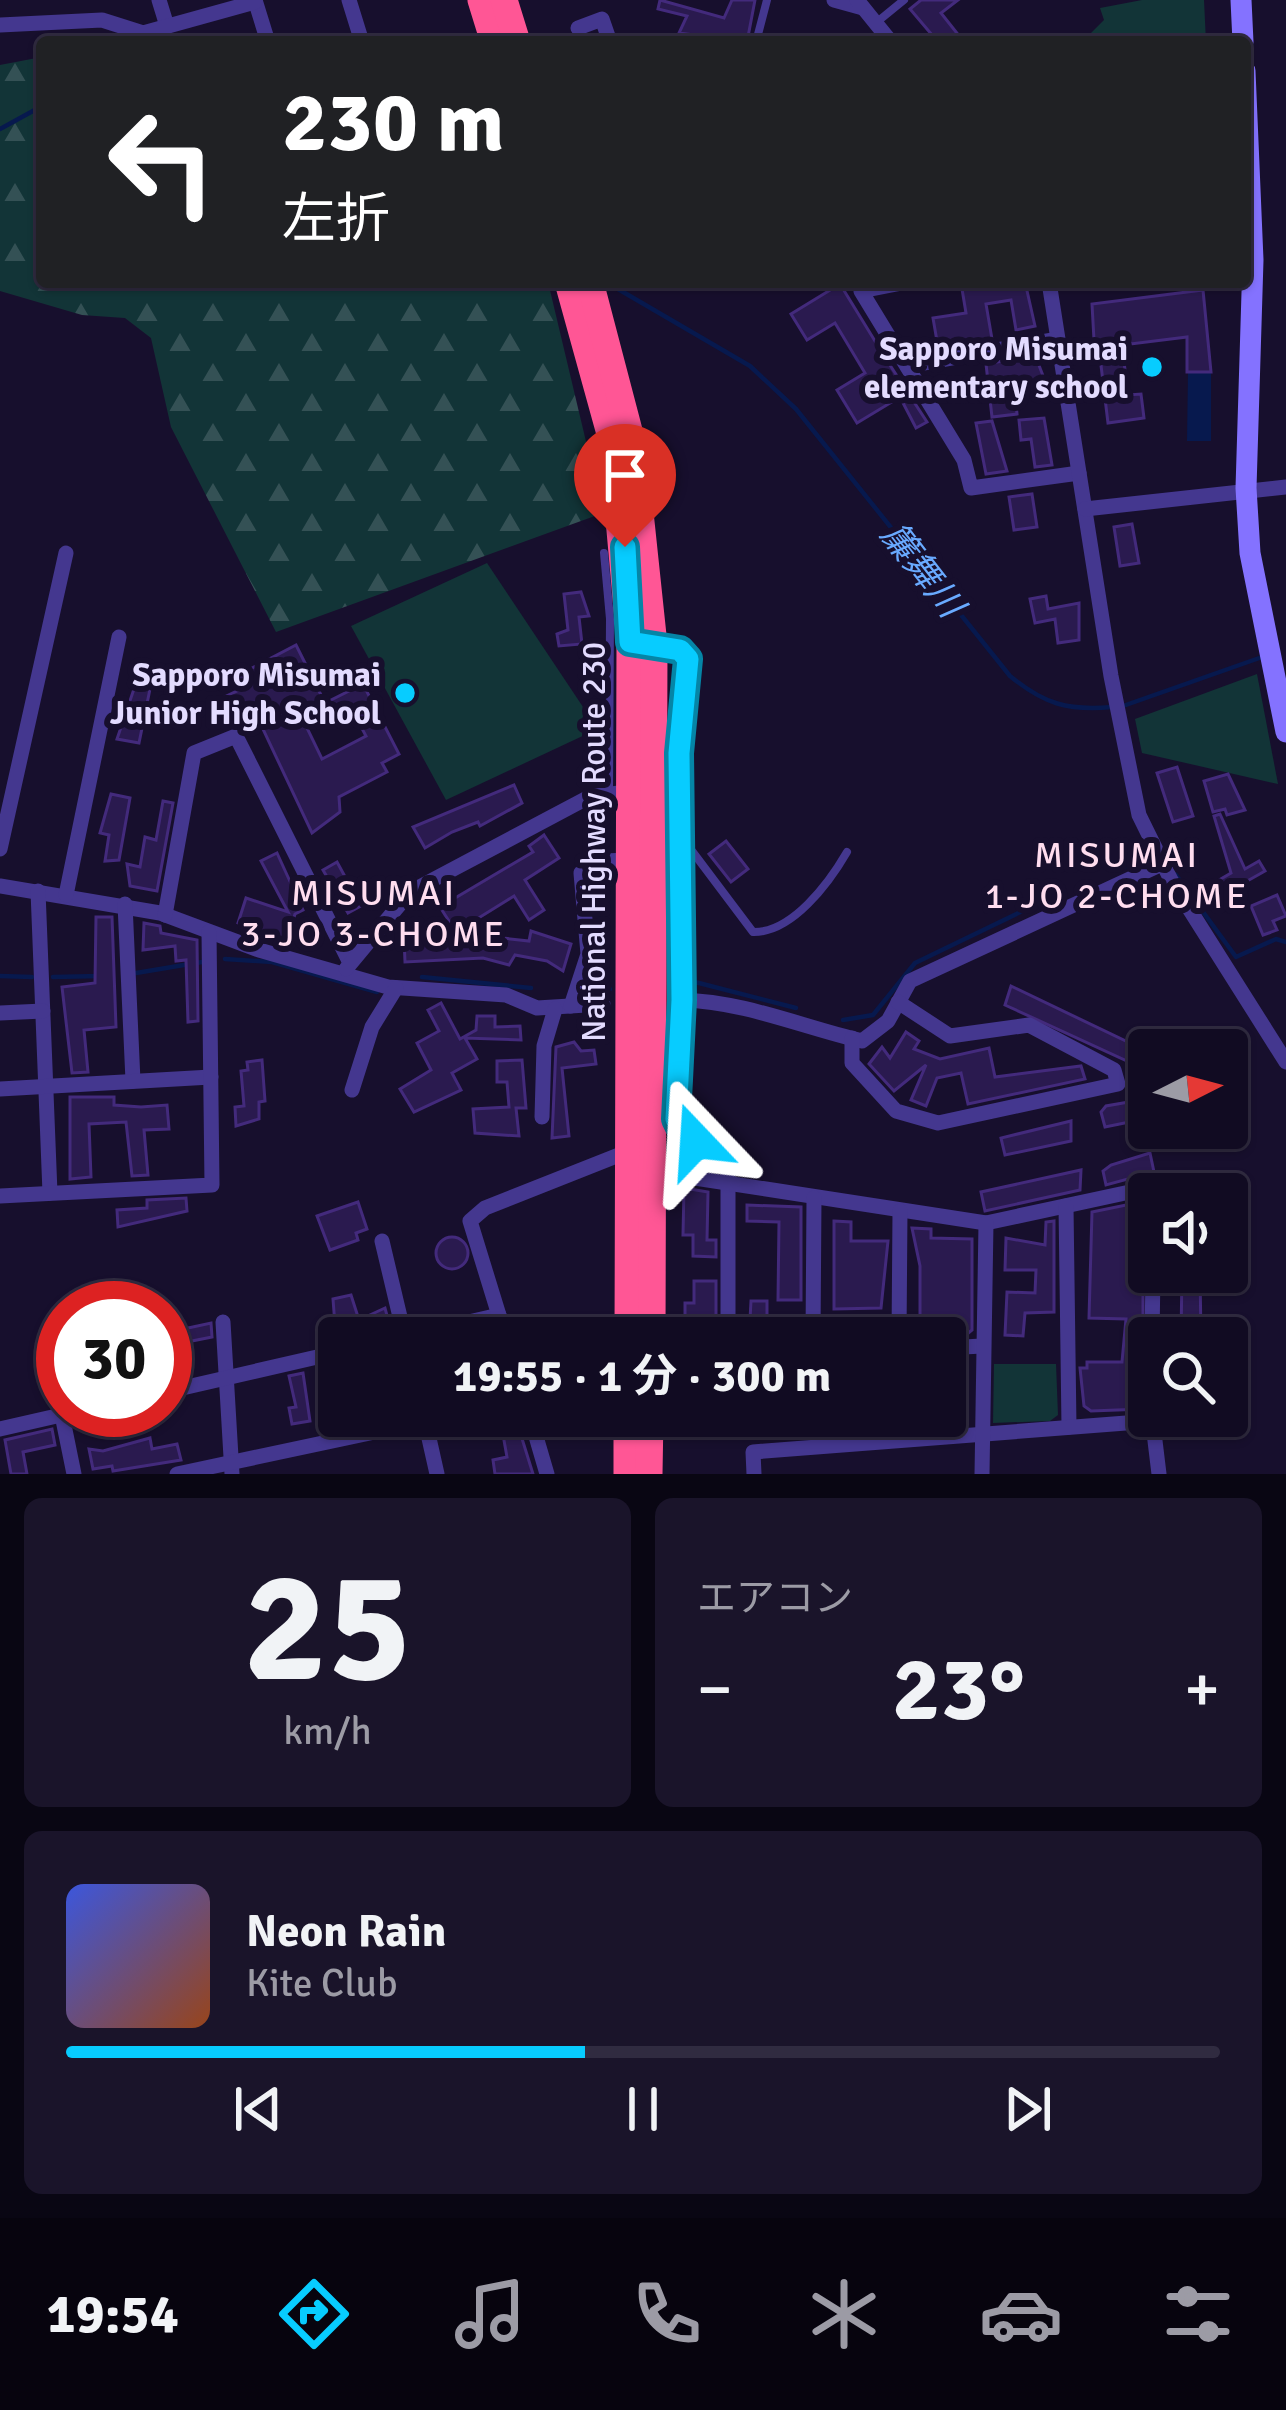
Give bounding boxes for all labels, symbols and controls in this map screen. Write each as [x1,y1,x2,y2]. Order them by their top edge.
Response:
text: 230 m [282,71,504,175]
icon: left [84,84,240,240]
text: 左折 [282,186,390,253]
place label: Sapporo Misumai elementary school [864,329,1128,408]
marker: Sapporo Misumai elementary school [1139,354,1165,380]
pin [574,424,676,547]
icon: arrive [592,442,658,508]
water label: 簾舞川 [871,514,975,629]
street label: National Highway Route 230 [574,642,615,1042]
place label: Sapporo Misumai Junior High School [110,655,381,734]
marker: Sapporo Misumai Junior High School [392,680,418,706]
district label: MISUMAI 1-JO 2-CHOME [985,833,1249,919]
district label: MISUMAI 3-JO 3-CHOME [241,871,507,957]
north arrow [1128,1029,1248,1149]
map controls [1128,1029,1248,1437]
position arrow [633,1078,759,1204]
button: sound [1128,1173,1248,1293]
speed limit sign: 30 [36,1281,192,1437]
button: search [1128,1317,1248,1437]
text: 19:55 · 1 分 · 300 m [453,1349,831,1404]
text: 25 [243,1532,412,1725]
text: エアコン [697,1574,853,1622]
text: 23° [892,1634,1025,1745]
text: − [697,1649,733,1730]
text: + [1184,1649,1220,1730]
text: km/h [283,1707,372,1755]
text: Neon Rain [246,1904,446,1959]
text: Kite Club [246,1959,397,2007]
icon: previous [225,2076,291,2142]
icon: pause [610,2076,676,2142]
icon: next [995,2076,1061,2142]
icon: directions [272,2272,356,2356]
icon: music [448,2272,532,2356]
icon: phone [625,2272,709,2356]
icon: climate [802,2272,886,2356]
icon: car [979,2272,1063,2356]
icon: filters [1156,2272,1240,2356]
text: 19:54 [46,2281,179,2348]

